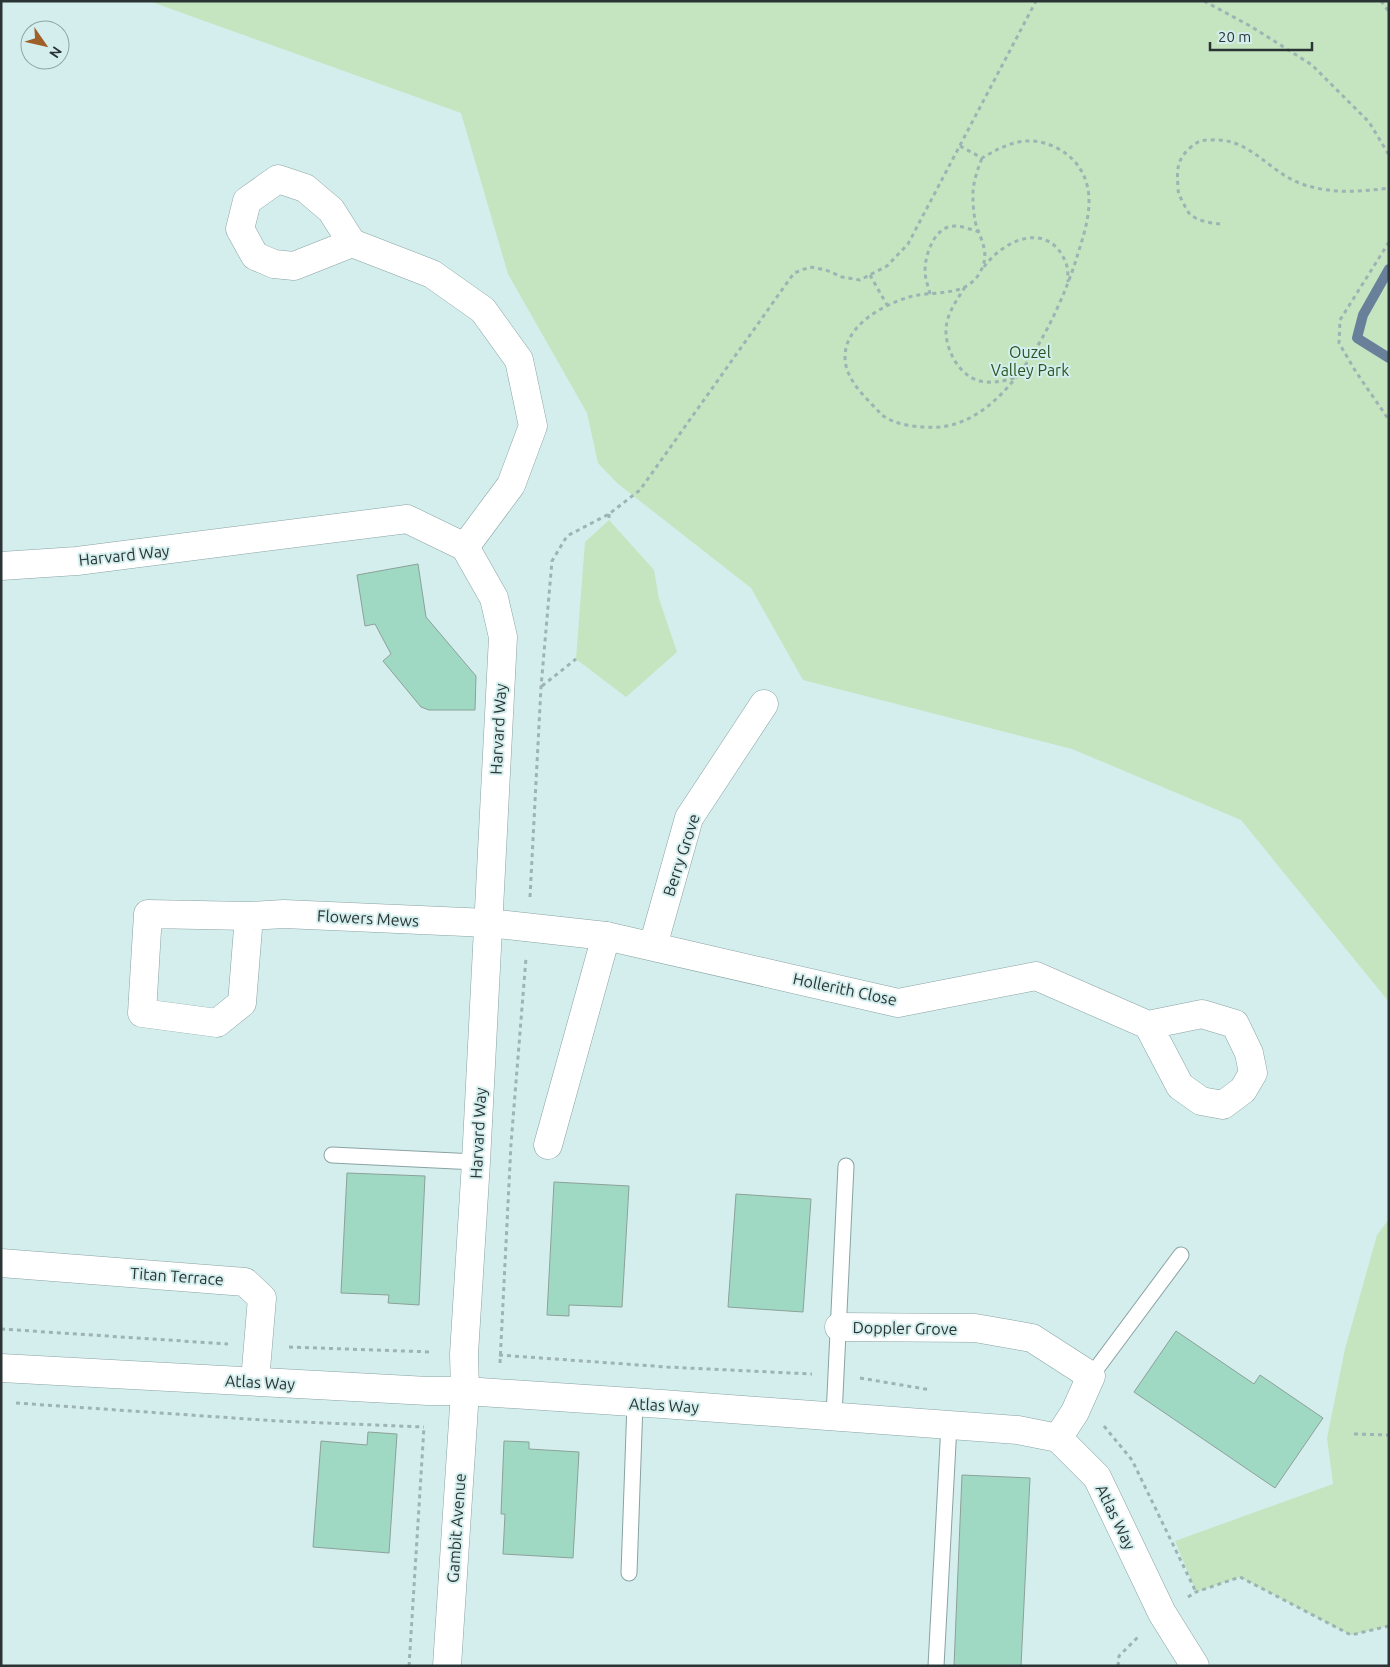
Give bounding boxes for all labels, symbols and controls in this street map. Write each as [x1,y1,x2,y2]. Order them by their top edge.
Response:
north arrow [20,20,70,70]
scale bar [1210,20,1312,52]
text: 20 m [1218,28,1251,45]
text: N [46,43,65,61]
park label: Ouzel Valley Park [991,343,1069,379]
street label: Harvard Way [78,541,171,569]
street label: Harvard Way [487,683,509,775]
street label: Berry Grove [659,812,703,898]
street label: Flowers Mews [317,906,419,930]
street label: Hollerith Close [791,969,899,1009]
street label: Harvard Way [467,1087,489,1179]
street label: Titan Terrace [130,1264,224,1288]
street label: Doppler Grove [852,1318,958,1338]
street label: Atlas Way [224,1371,296,1393]
street label: Atlas Way [628,1394,700,1416]
street label: Gambit Avenue [443,1473,469,1583]
street label: Atlas Way [1093,1482,1140,1553]

